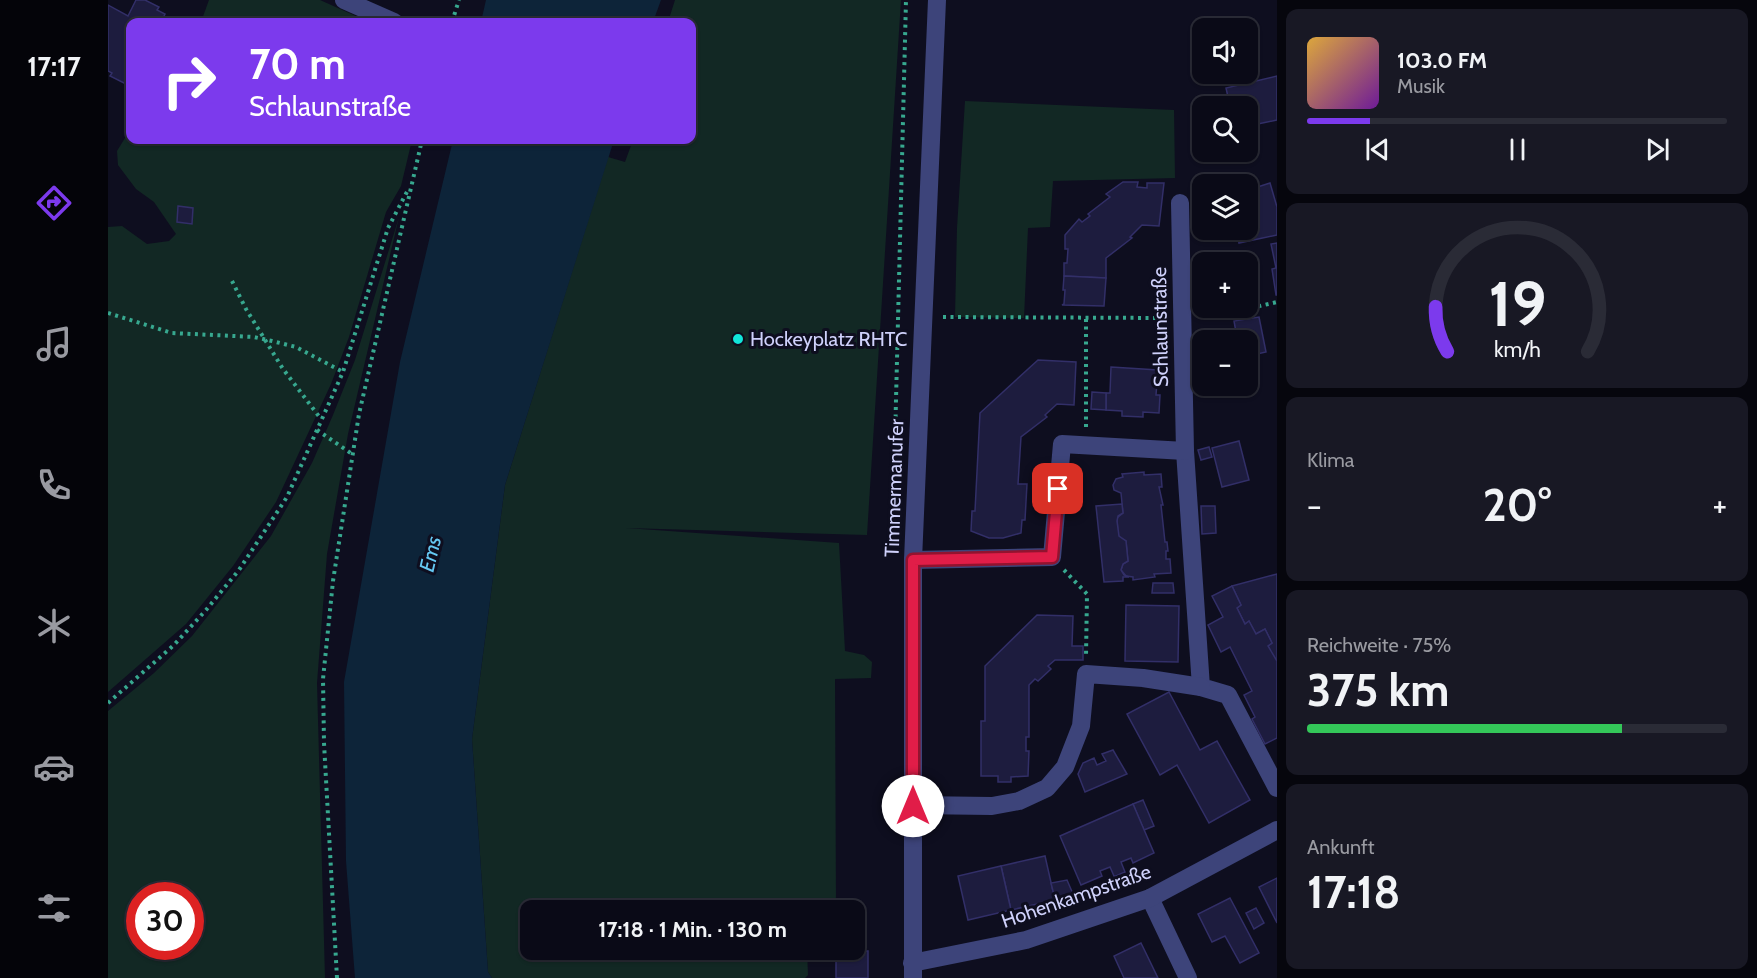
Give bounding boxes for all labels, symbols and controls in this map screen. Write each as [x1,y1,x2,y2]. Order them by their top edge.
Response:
map controls [1192,18,1258,396]
button: sound [1192,18,1258,84]
text: 70 m [249,38,346,90]
icon: right [150,42,228,120]
text: 103.0 FM [1397,47,1487,74]
text: 17:17 [27,50,81,83]
text: Musik [1397,74,1445,98]
text: Schlaunstraße [249,90,411,123]
button: search [1192,96,1258,162]
icon: previous [1361,133,1394,166]
icon: pause [1501,133,1534,166]
icon: next [1641,133,1674,166]
button: layers [1192,174,1258,240]
icon: directions [33,182,75,224]
button: + [1192,252,1258,318]
text: 19 [1488,266,1546,342]
street label: Schlaunstraße [1147,267,1173,387]
icon: music [33,323,75,365]
place label: Hockeyplatz RHTC [750,327,907,351]
button: − [1192,330,1258,396]
marker: Hockeyplatz RHTC [731,332,745,346]
text: km/h [1494,337,1540,363]
street label: Timmermanufer [880,418,908,557]
text: Klima [1307,448,1354,472]
pin [1032,463,1083,514]
icon: phone [33,464,75,506]
icon: arrive [1041,472,1074,505]
text: 20° [1483,478,1551,532]
text: − [1307,485,1322,525]
text: + [1712,485,1727,525]
water label: Ems [414,534,446,574]
icon: climate [33,605,75,647]
text: Reichweite · 75% [1307,633,1451,657]
text: 375 km [1307,663,1449,717]
icon: car [33,746,75,788]
position arrow [881,774,945,838]
text: Ankunft [1307,835,1374,859]
street label: Hohenkampstraße [998,859,1154,933]
text: 17:18 [1307,865,1400,919]
speed limit sign: 30 [126,882,204,960]
icon: filters [33,887,75,929]
text: 17:18 · 1 Min. · 130 m [598,916,787,943]

